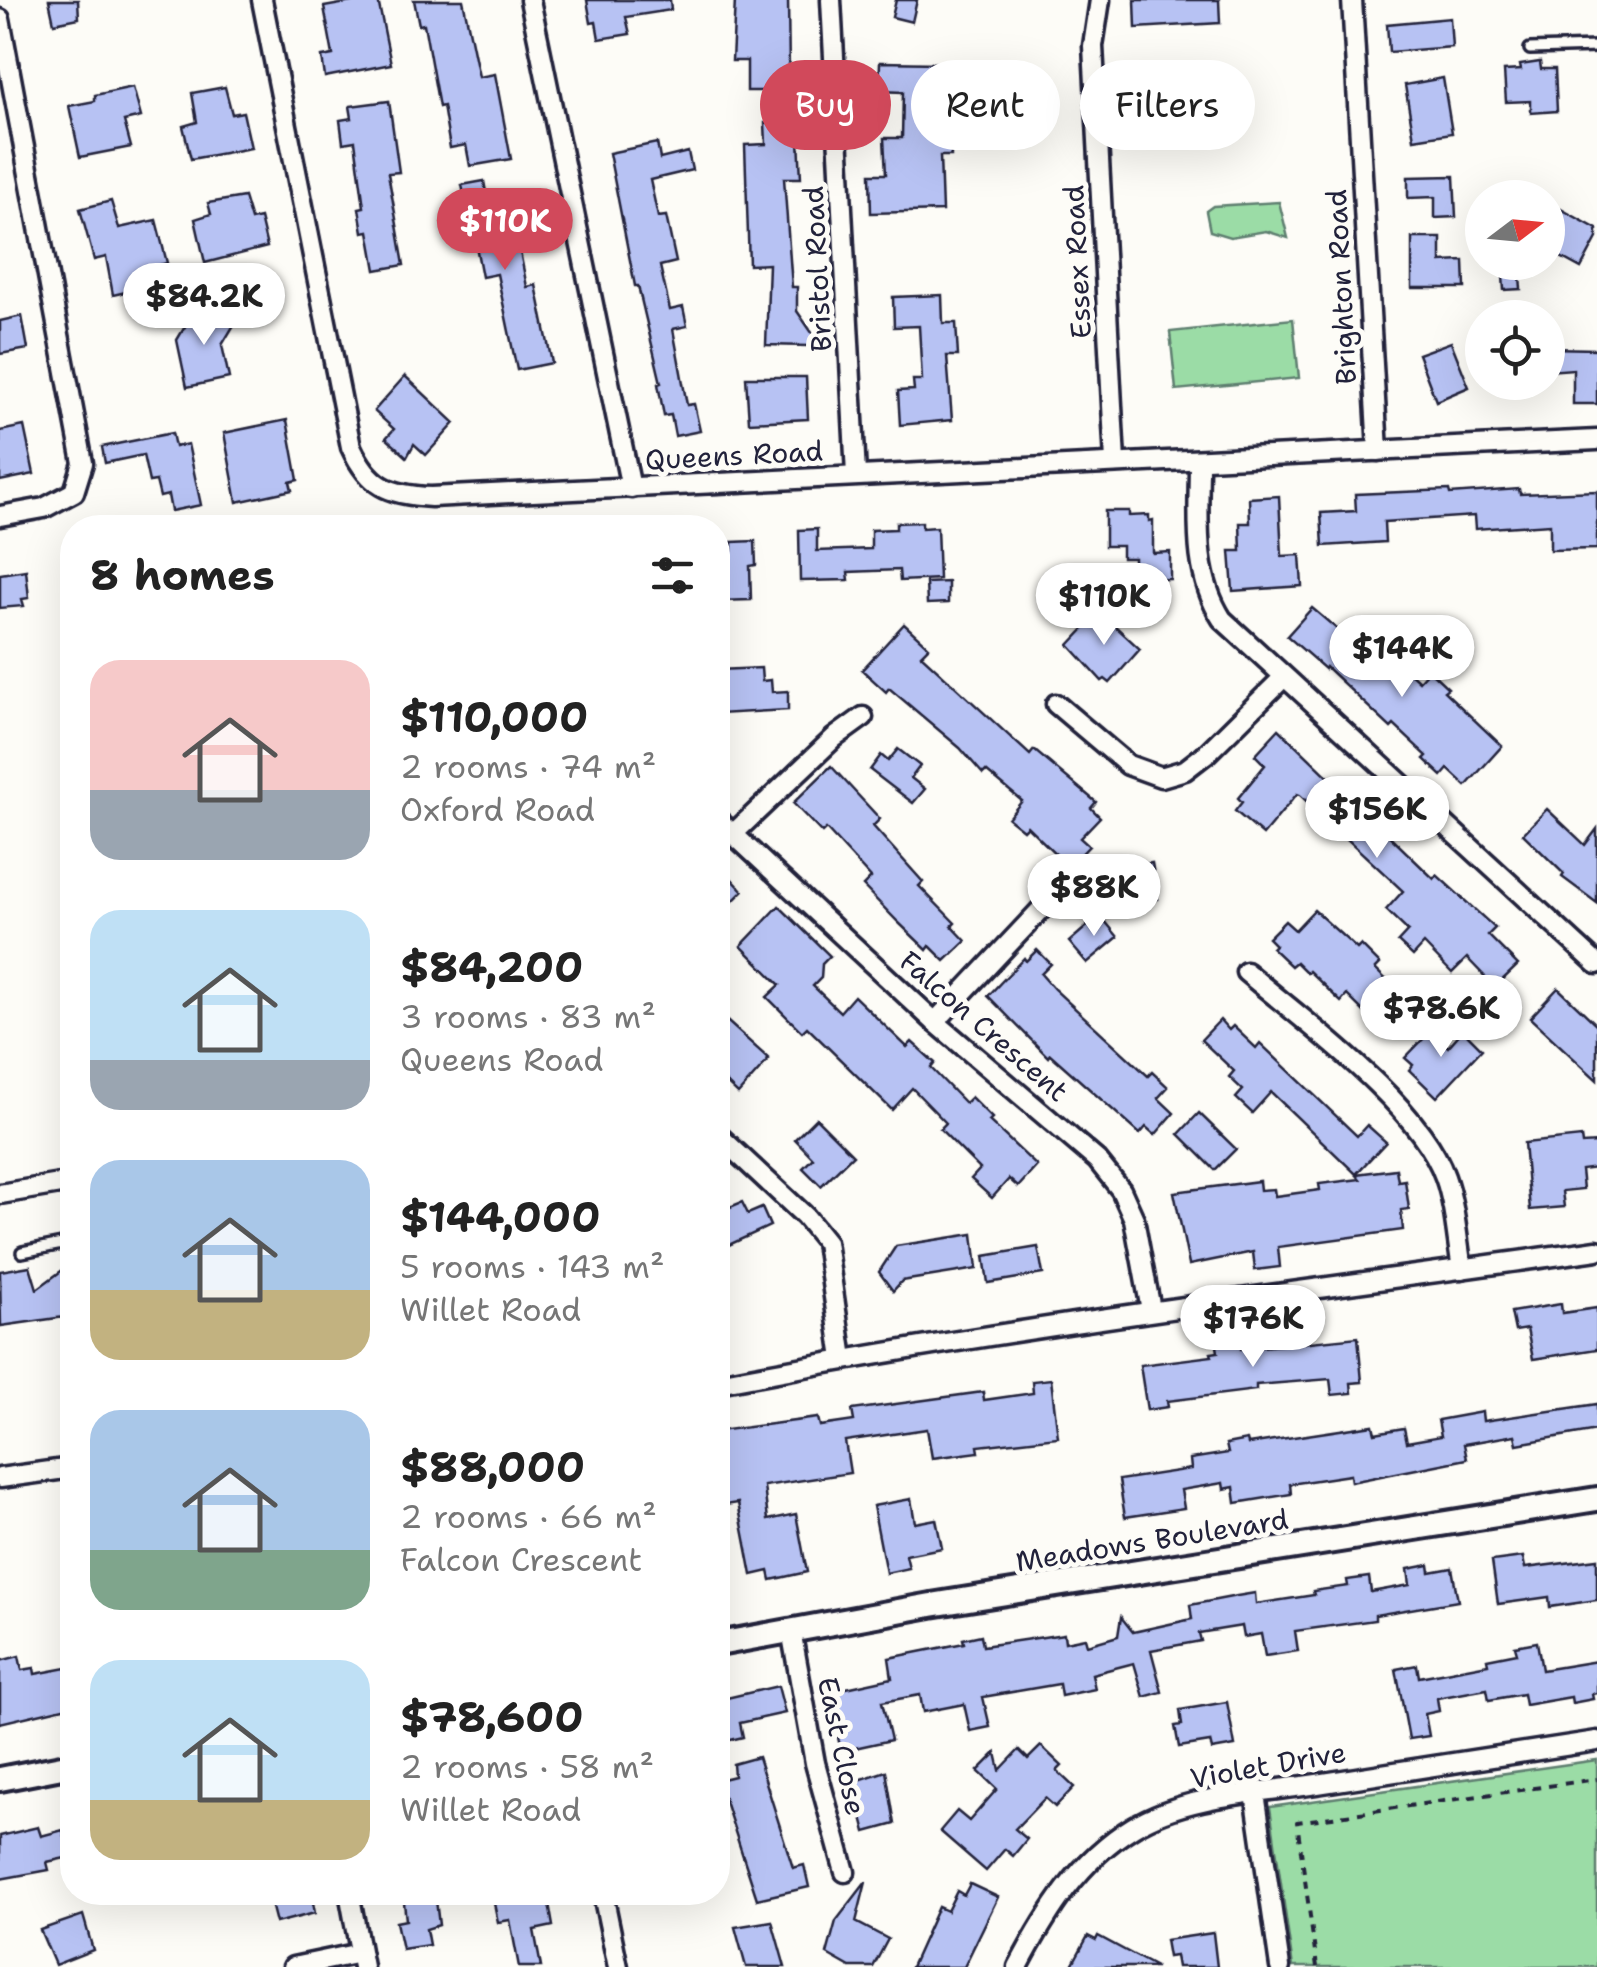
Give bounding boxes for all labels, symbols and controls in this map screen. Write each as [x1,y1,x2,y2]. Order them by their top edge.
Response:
chip: Buy [760,60,891,150]
chip: Rent [911,60,1060,150]
chip: Filters [1080,60,1255,150]
north arrow [1465,180,1565,280]
map controls [1465,180,1565,400]
street label: Essex Road [1054,184,1100,340]
street label: Bristol Road [794,185,840,353]
pin: $110K [435,188,575,273]
street label: Brighton Road [1317,188,1365,386]
text: $110K [459,199,551,242]
pin: $84.2K [123,263,285,348]
text: $84.2K [145,274,263,317]
button: locate [1465,300,1565,400]
street label: Queens Road [644,431,824,479]
text: 8 homes [90,547,275,603]
icon: filters [645,548,700,603]
pin: $110K [1034,563,1174,648]
text: $110K [1058,574,1150,617]
pin: $144K [1332,615,1472,700]
text: $144K [1351,626,1453,669]
text: $110,000 [400,689,589,745]
icon: home [170,700,290,820]
text: 2 rooms · 74 m² [400,745,656,788]
pin: $156K [1307,776,1447,861]
text: $156K [1327,787,1427,830]
text: Oxford Road [400,788,595,831]
pin: $88K [1035,854,1153,939]
text: $88K [1050,865,1138,908]
text: $84,200 [400,939,584,995]
street label: Falcon Crescent [892,942,1076,1110]
icon: home [170,950,290,1070]
pin: $78.6K [1360,975,1522,1060]
text: $78.6K [1382,986,1500,1029]
text: 3 rooms · 83 m² [400,995,656,1038]
text: Queens Road [400,1038,604,1081]
text: $144,000 [400,1189,601,1245]
icon: home [170,1200,290,1320]
text: 5 rooms · 143 m² [400,1245,665,1288]
pin: $176K [1183,1285,1323,1370]
text: Willet Road [400,1288,581,1331]
text: $176K [1202,1296,1304,1339]
text: $88,000 [400,1439,585,1495]
icon: home [170,1450,290,1570]
text: 2 rooms · 66 m² [400,1495,657,1538]
street label: Meadows Boulevard [1013,1500,1291,1580]
text: Falcon Crescent [400,1538,642,1581]
street label: East Close [809,1673,875,1819]
text: $78,600 [400,1689,584,1745]
icon: home [170,1700,290,1820]
street label: Violet Drive [1187,1733,1349,1797]
text: 2 rooms · 58 m² [400,1745,654,1788]
text: Willet Road [400,1788,581,1831]

